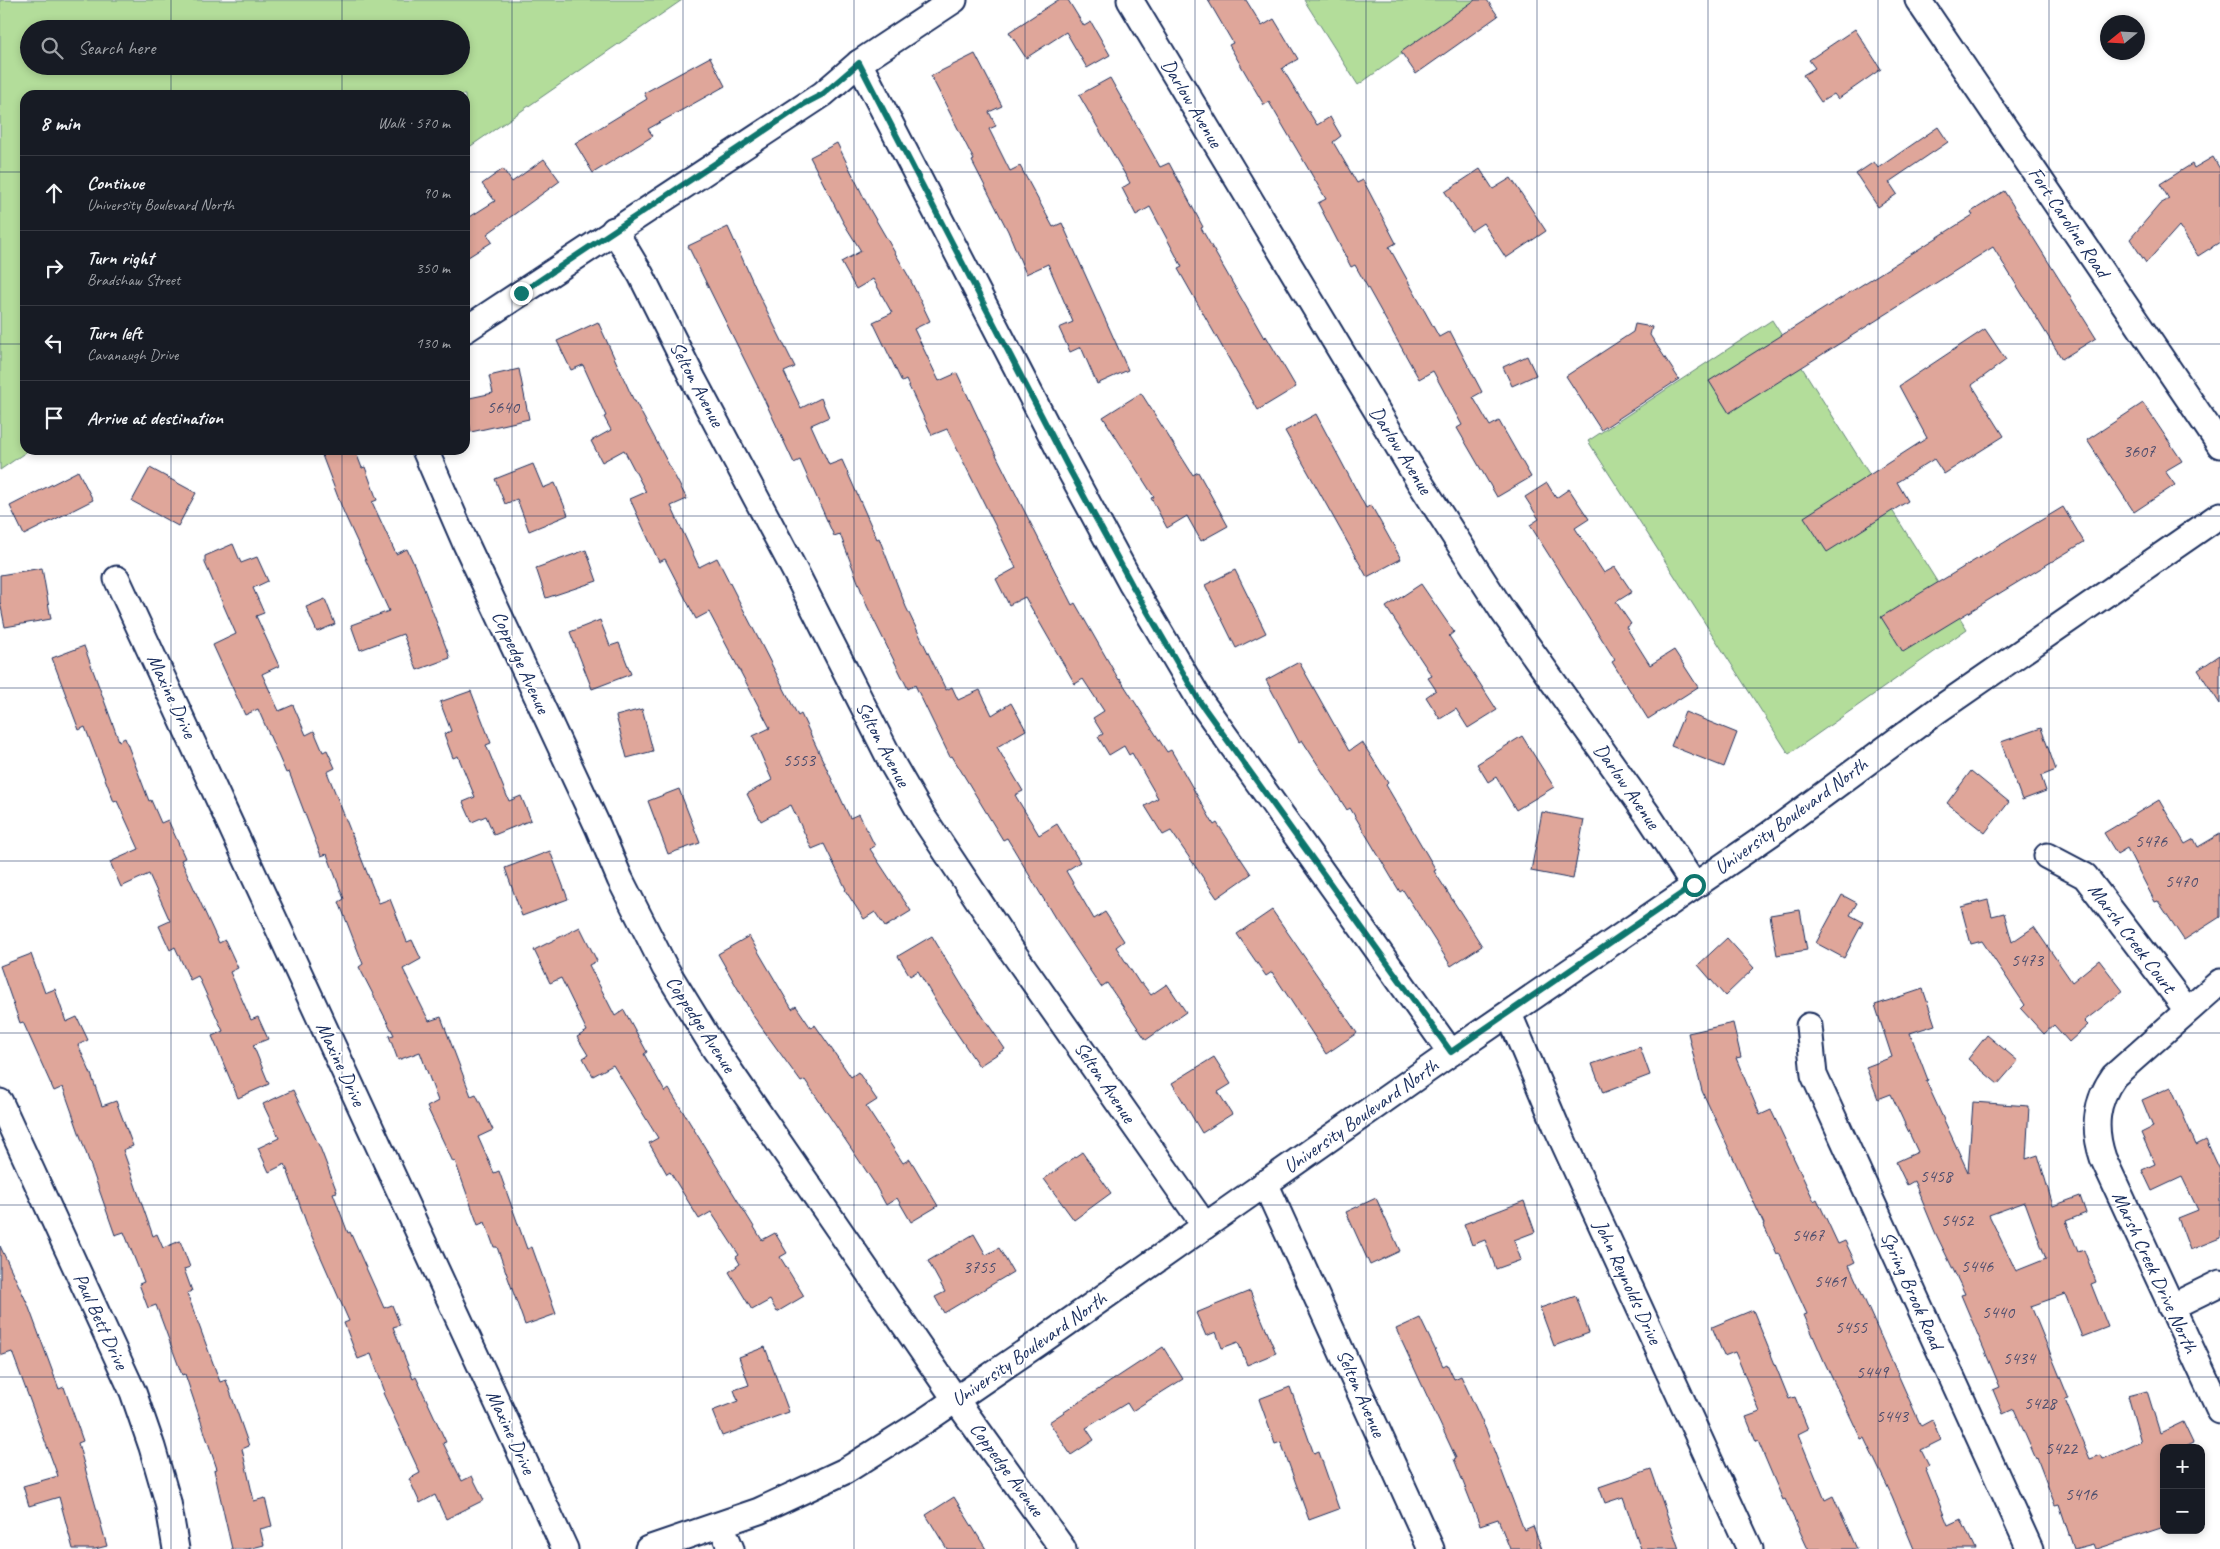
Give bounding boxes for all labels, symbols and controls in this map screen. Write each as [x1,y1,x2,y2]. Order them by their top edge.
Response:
north arrow [2100,15,2145,60]
search box [20,20,470,75]
icon: search [38,34,66,62]
text: Search here [78,36,155,60]
street label: Darlow Avenue [1156,54,1229,153]
text: 8 min [40,110,80,136]
text: Walk · 570 m [378,113,450,133]
street label: Fort Caroline Road [2023,162,2117,285]
text: Continue [87,171,144,195]
icon: ahead [40,179,68,207]
text: 90 m [423,183,450,203]
text: University Boulevard North [87,195,234,215]
text: Turn right [87,246,154,270]
icon: right [40,254,68,282]
text: 350 m [416,258,450,278]
text: Bradshaw Street [87,270,180,290]
route end [510,282,533,305]
text: Turn left [87,321,142,345]
icon: left [40,329,68,357]
text: 130 m [416,333,450,353]
street label: Selton Avenue [664,337,731,432]
text: Cavanaugh Drive [87,345,178,365]
house number: 5640 [487,396,521,418]
street label: Darlow Avenue [1364,401,1439,500]
icon: arrive [40,404,68,432]
text: Arrive at destination [87,406,223,430]
house number: 3607 [2123,440,2156,462]
street label: Coppedge Avenue [486,607,556,719]
street label: Maxine Drive [142,650,203,743]
street label: Selton Avenue [850,697,917,792]
street label: Darlow Avenue [1588,738,1667,835]
house number: 5553 [783,749,817,771]
street label: University Boulevard North [1709,751,1874,880]
house number: 5476 [2135,830,2168,852]
house number: 5470 [2165,870,2199,892]
route start [1683,874,1706,897]
street label: Marsh Creek Court [2083,878,2183,1000]
house number: 5473 [2011,949,2045,971]
street label: Coppedge Avenue [660,971,742,1078]
street label: Maxine Drive [311,1018,372,1111]
street label: Selton Avenue [1069,1037,1142,1129]
street label: University Boulevard North [1279,1052,1445,1179]
house number: 5458 [1920,1165,1954,1187]
street label: Marsh Creek Drive North [2107,1187,2204,1358]
house number: 5452 [1941,1209,1975,1231]
street label: John Reynolds Drive [1588,1215,1668,1349]
house number: 5467 [1792,1224,1825,1246]
street label: Spring Brook Road [1875,1227,1950,1355]
house number: 5446 [1961,1255,1994,1277]
house number: 3755 [963,1256,996,1278]
street label: Paul Bett Drive [68,1269,135,1374]
house number: 5461 [1814,1270,1847,1292]
street label: University Boulevard North [947,1285,1113,1412]
house number: 5440 [1982,1301,2016,1323]
house number: 5455 [1835,1316,1868,1338]
street label: Selton Avenue [1331,1345,1392,1442]
house number: 5434 [2003,1347,2037,1369]
house number: 5449 [1856,1361,1890,1383]
street label: Maxine Drive [481,1386,542,1479]
house number: 5428 [2024,1392,2058,1414]
house number: 5443 [1876,1405,1910,1427]
street label: Coppedge Avenue [964,1417,1050,1522]
house number: 5422 [2045,1437,2079,1459]
map controls [2160,1444,2205,1534]
button: + [2160,1444,2205,1489]
house number: 5416 [2065,1483,2098,1505]
button: − [2160,1489,2205,1534]

